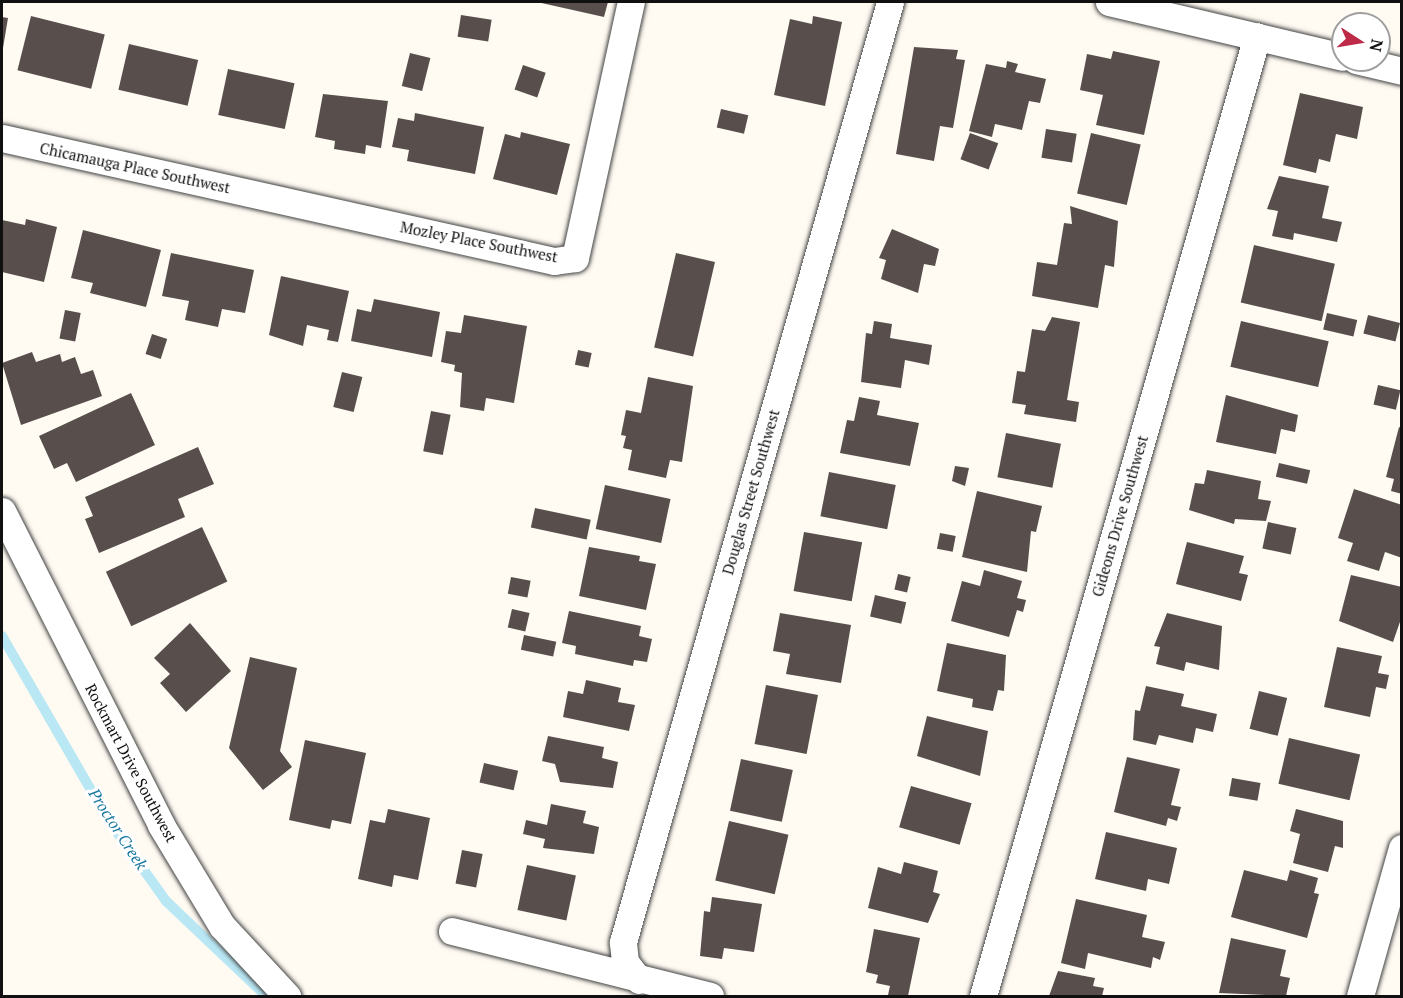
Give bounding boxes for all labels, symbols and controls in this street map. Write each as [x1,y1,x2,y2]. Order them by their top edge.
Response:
north arrow [1331,12,1391,72]
text: N [1365,37,1389,54]
street label: Chicamauga Place Southwest [38,139,232,197]
street label: Mozley Place Southwest [399,218,559,266]
street label: Douglas Street Southwest [719,407,783,577]
street label: Gideons Drive Southwest [1088,433,1152,599]
street label: Rockmart Drive Southwest [82,681,180,845]
water label: Proctor Creek [85,785,151,873]

